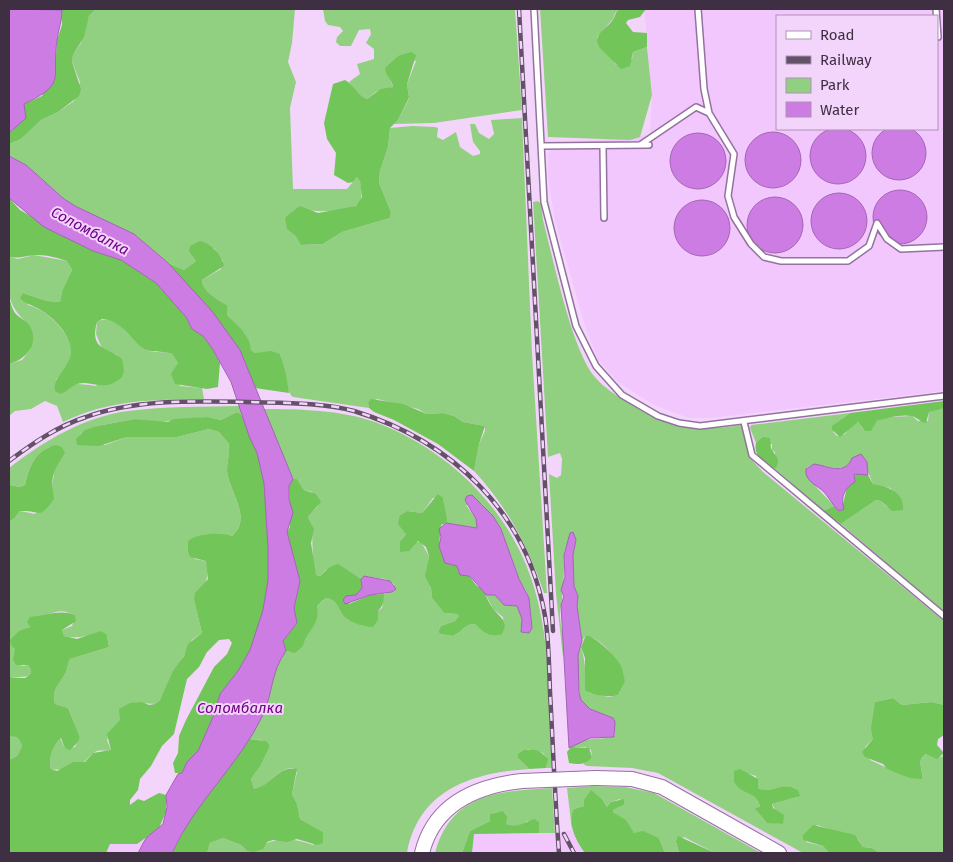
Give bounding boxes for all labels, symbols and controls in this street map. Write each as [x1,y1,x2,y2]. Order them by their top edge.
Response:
legend [776,15,938,130]
text: Road [820,26,855,44]
text: Railway [820,51,872,69]
text: Park [820,76,850,94]
text: Water [820,101,859,119]
water label: Соломбалка [48,203,132,259]
water label: Соломбалка [197,699,283,717]

